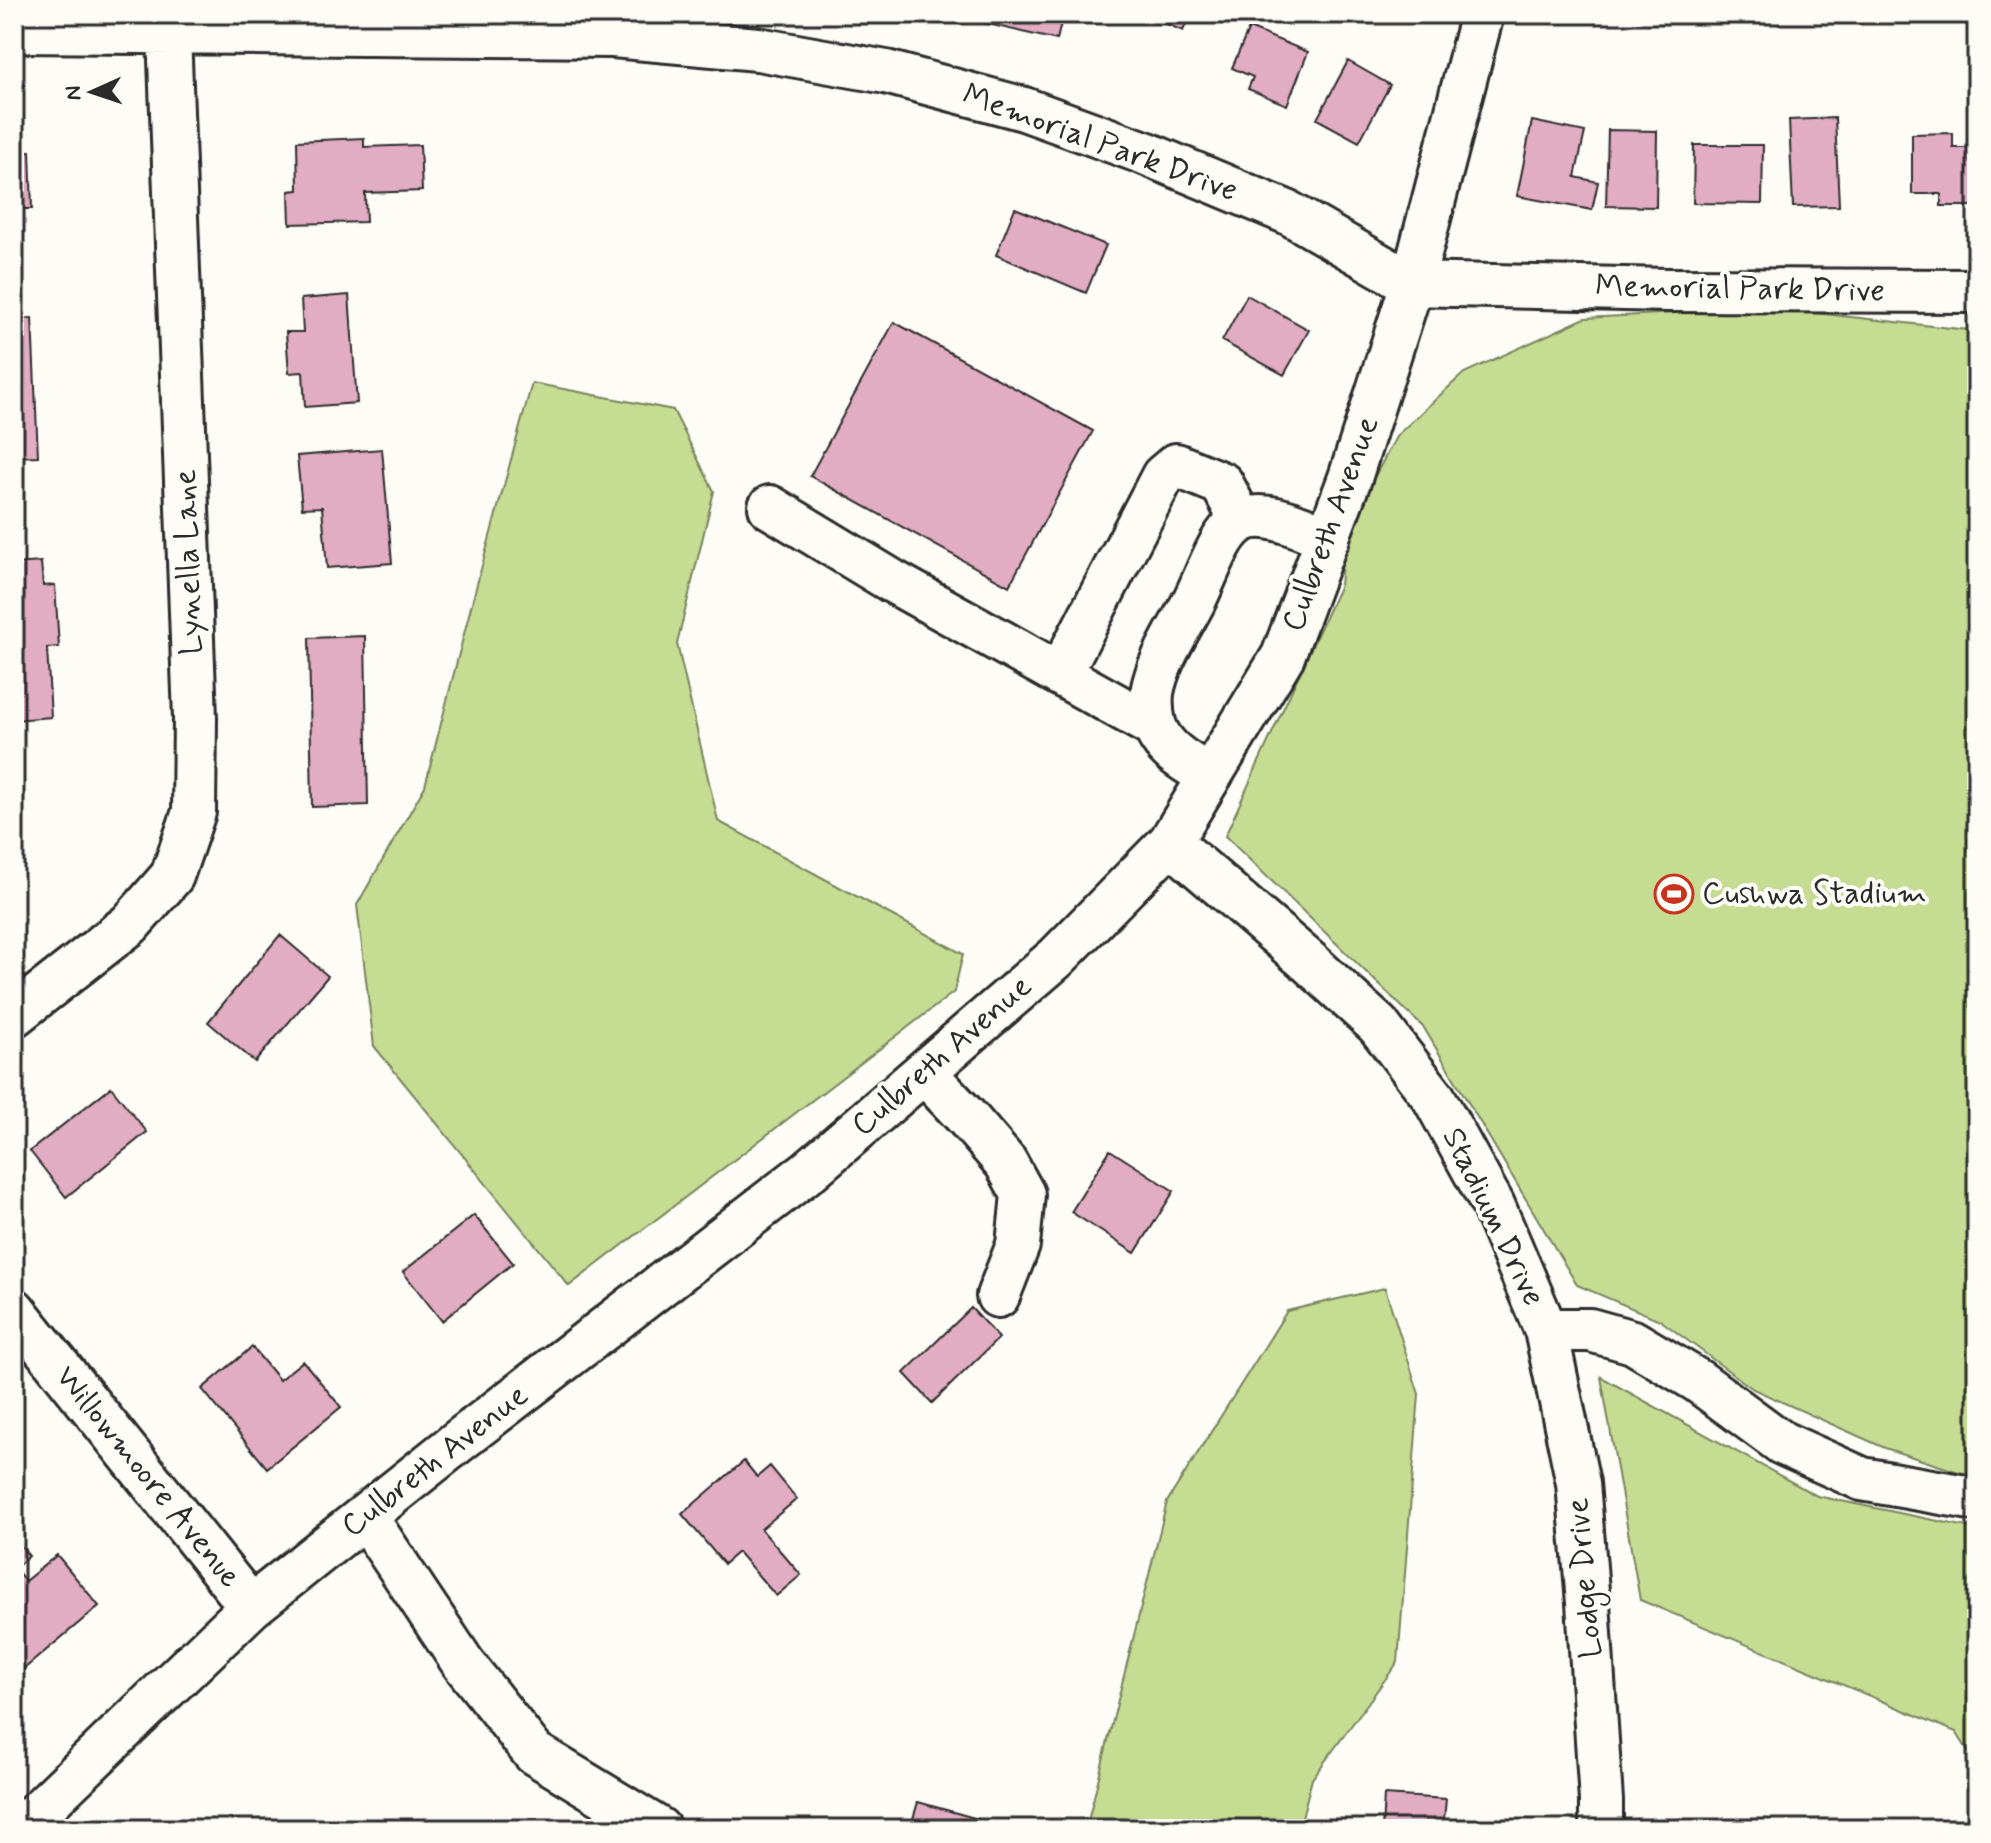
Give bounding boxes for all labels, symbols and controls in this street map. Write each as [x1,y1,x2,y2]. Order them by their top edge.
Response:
north arrow [52,52,132,132]
street label: Memorial Park Drive [957,74,1243,212]
text: N [60,85,88,101]
street label: Memorial Park Drive [1595,265,1885,313]
street label: Culbreth Avenue [1273,411,1389,637]
street label: Lynella Lane [165,469,213,655]
sports icon: Cushwa Stadium [1653,873,1695,915]
place label: Cushwa Stadium [1702,873,1927,915]
street label: Culbreth Avenue [843,966,1041,1146]
street label: Stadium Drive [1432,1121,1554,1313]
street label: Willowmoore Avenue [45,1357,251,1597]
street label: Culbreth Avenue [333,1375,537,1547]
street label: Lodge Drive [1557,1496,1615,1660]

